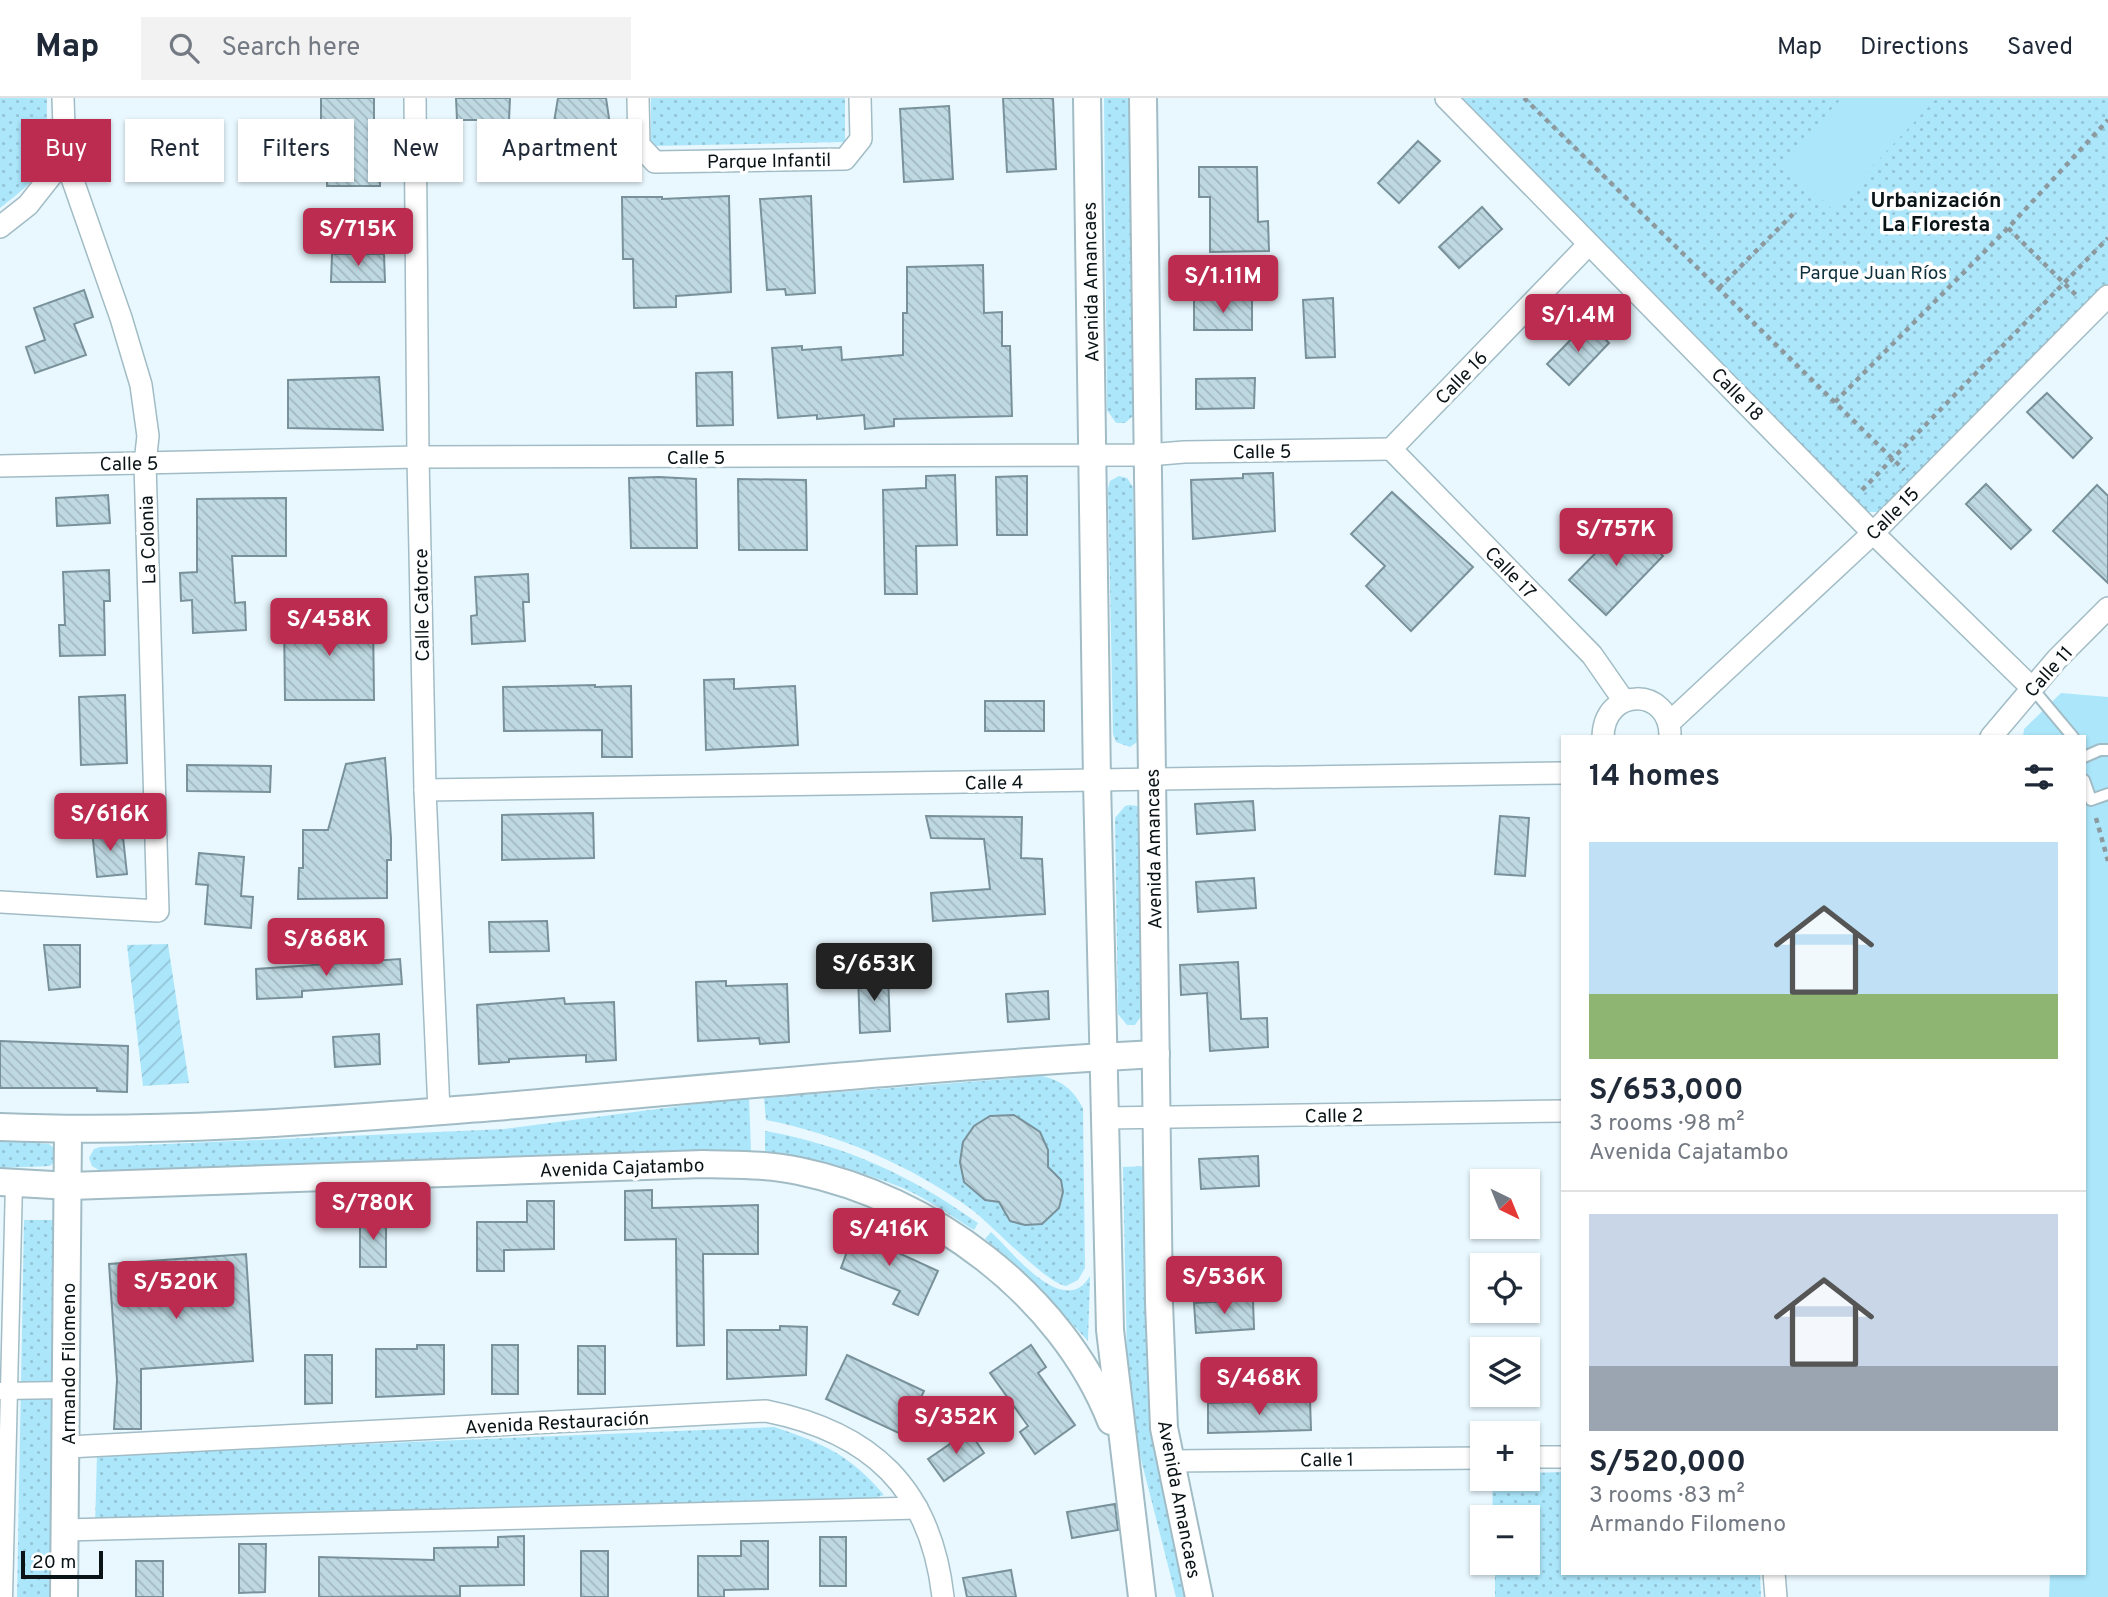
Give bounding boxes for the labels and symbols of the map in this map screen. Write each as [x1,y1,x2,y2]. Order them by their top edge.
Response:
street label: Parque Infantil [707,149,831,175]
district label: Urbanización La Floresta [1871,188,2001,239]
street label: Avenida Amancaes [1079,201,1105,363]
pin: S/715K [301,208,415,268]
pin: S/1.11M [1158,256,1288,315]
park label: Parque Juan Ríos [1799,262,1947,286]
pin: S/1.4M [1521,294,1635,354]
street label: Calle 16 [1431,347,1494,410]
street label: Calle 18 [1705,363,1768,427]
street label: Calle 5 [1232,440,1292,466]
street label: Calle 5 [667,447,725,471]
street label: Calle 5 [99,452,159,478]
street label: Calle 15 [1862,483,1925,546]
street label: La Colonia [135,495,163,585]
pin: S/757K [1559,508,1673,568]
street label: Calle 17 [1479,542,1540,605]
street label: Calle Catorce [410,548,436,662]
pin: S/458K [272,598,386,658]
street label: Calle 11 [2020,642,2079,703]
street label: Avenida Amancaes [1142,768,1168,930]
street label: Calle 4 [964,771,1024,797]
pin: S/616K [53,794,167,853]
pin: S/868K [269,918,383,978]
pin: S/653K [817,944,931,1003]
street label: Calle 2 [1305,1104,1364,1130]
street label: Avenida Cajatambo [539,1154,705,1184]
north arrow [1470,1169,1540,1239]
pin: S/780K [316,1182,430,1242]
pin: S/416K [832,1208,946,1268]
pin: S/536K [1167,1256,1281,1316]
pin: S/520K [119,1262,233,1321]
street label: Armando Filomeno [58,1283,82,1445]
pin: S/468K [1202,1358,1316,1417]
pin: S/352K [899,1396,1013,1456]
street label: Avenida Restauración [464,1407,650,1441]
street label: Avenida Amancaes [1151,1418,1205,1581]
street label: Calle 1 [1300,1449,1354,1473]
scale bar [21,1548,103,1580]

